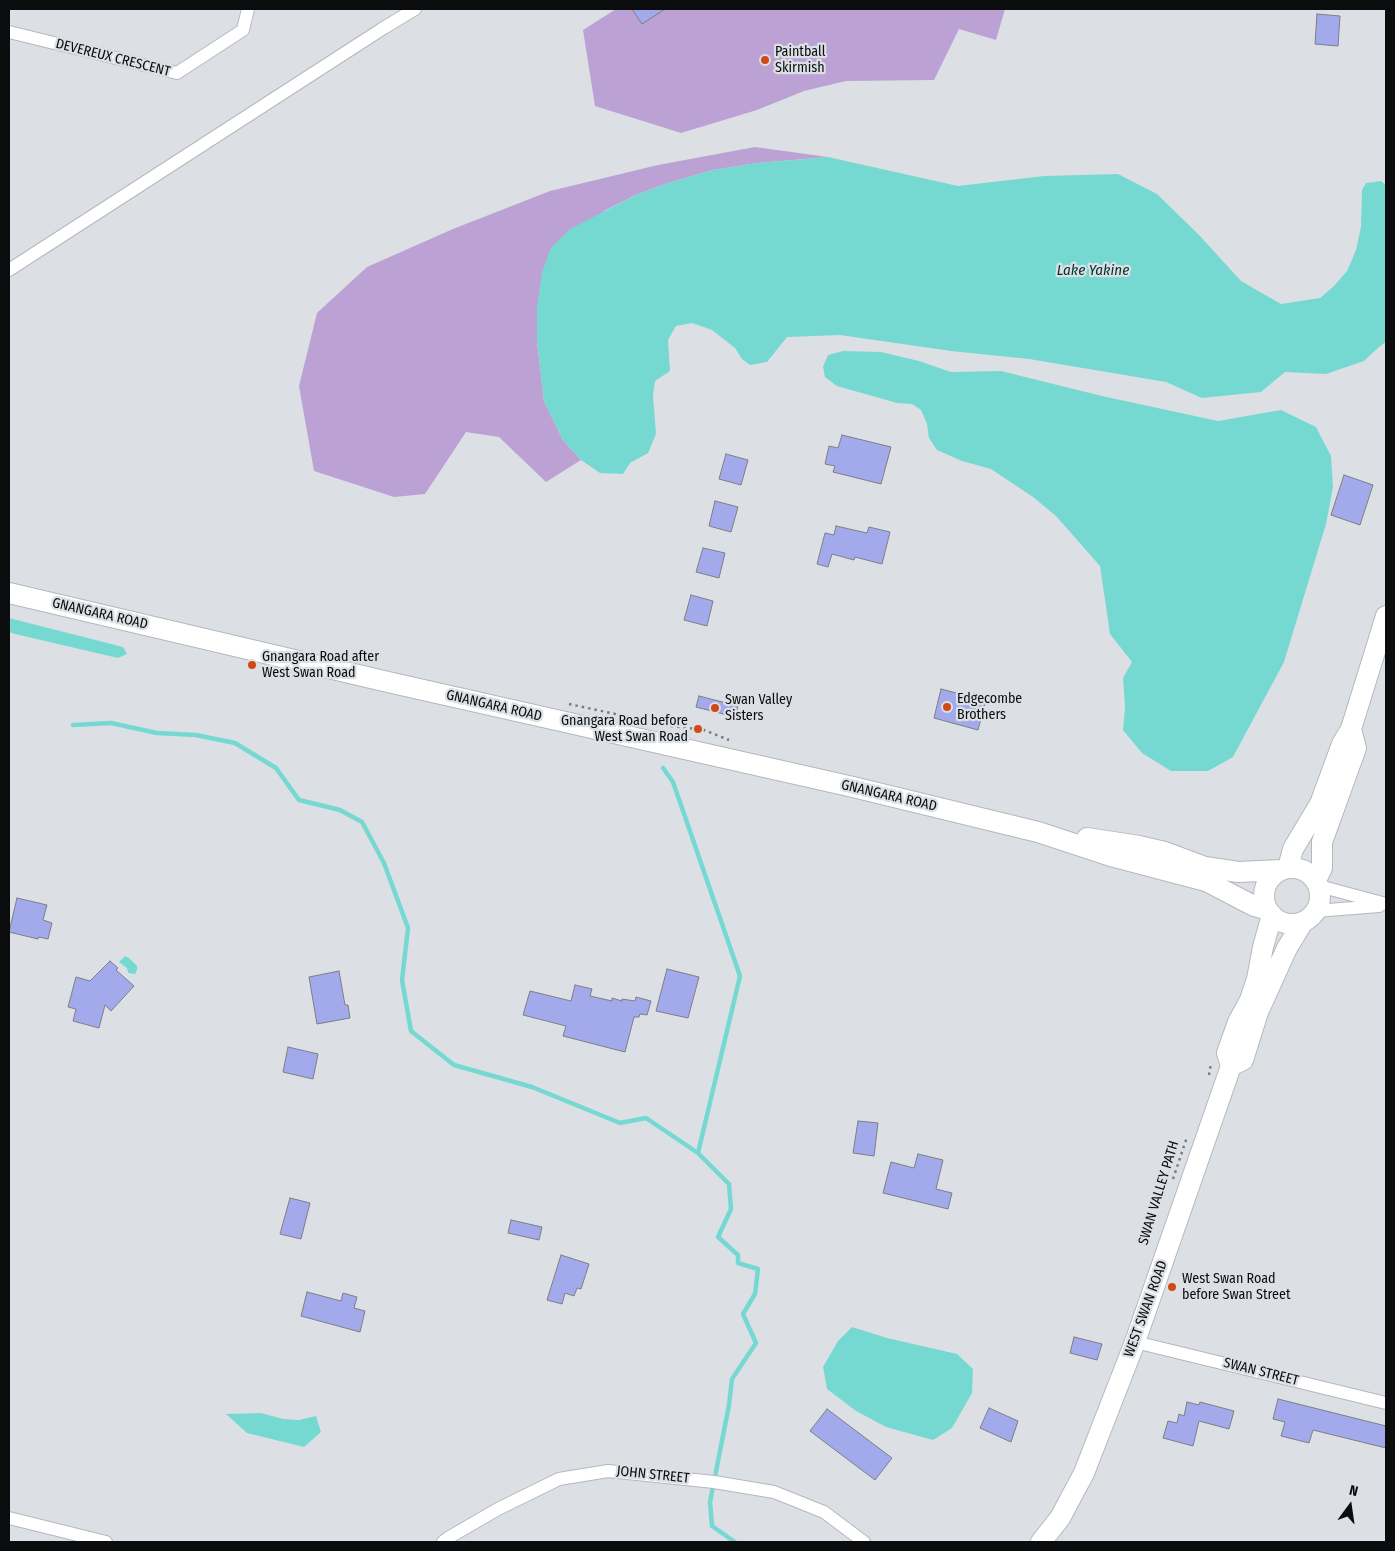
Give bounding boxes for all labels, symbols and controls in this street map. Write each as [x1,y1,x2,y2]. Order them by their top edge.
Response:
street label: DEVEREUX CRESCENT [54,36,172,80]
place label: Paintball Skirmish [775,44,825,76]
marker: Paintball Skirmish [759,54,771,66]
water label: Lake Yakine [1057,262,1129,280]
street label: GNANGARA ROAD [51,595,149,633]
place label: Gnangara Road after West Swan Road [262,649,379,682]
marker: Gnangara Road after West Swan Road [246,659,258,671]
street label: GNANGARA ROAD [445,687,543,725]
place label: Edgecombe Brothers [957,691,1022,724]
place label: Swan Valley Sisters [725,692,792,724]
marker: Edgecombe Brothers [941,701,953,713]
marker: Swan Valley Sisters [709,702,721,714]
place label: Gnangara Road before West Swan Road [561,713,688,746]
marker: Gnangara Road before West Swan Road [692,723,704,735]
street label: GNANGARA ROAD [840,777,938,815]
street label: SWAN VALLEY PATH [1135,1139,1183,1247]
street label: WEST SWAN ROAD [1121,1258,1171,1360]
place label: West Swan Road before Swan Street [1182,1271,1290,1304]
marker: West Swan Road before Swan Street [1166,1281,1178,1293]
street label: SWAN STREET [1222,1355,1300,1389]
street label: JOHN STREET [616,1463,690,1487]
north arrow [1325,1481,1375,1531]
text: N [1348,1482,1360,1500]

